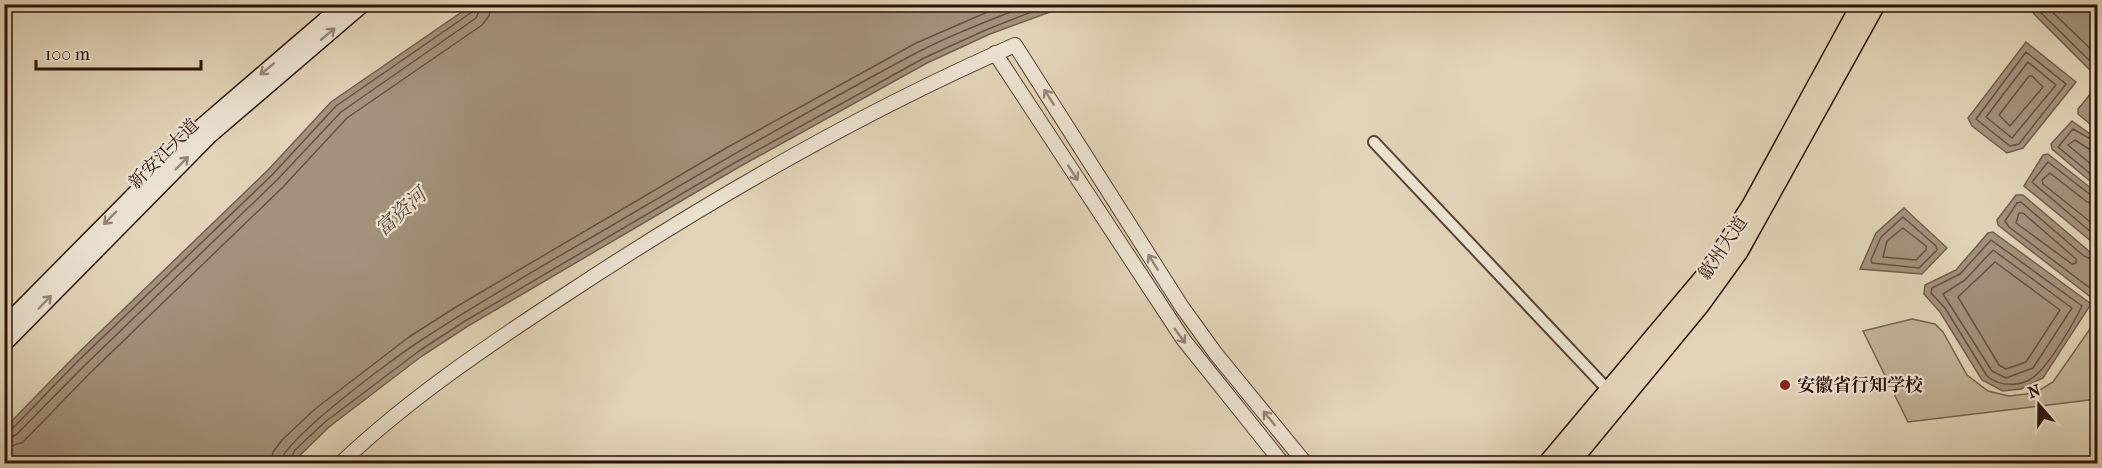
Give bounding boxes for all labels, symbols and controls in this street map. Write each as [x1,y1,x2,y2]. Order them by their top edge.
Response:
one-way arrow [320,27,335,41]
scale bar [36,33,201,71]
text: 100 m [45,44,90,65]
one-way arrow [260,62,275,76]
one-way arrow [1042,89,1054,106]
street label: 新安江大道 [125,115,203,193]
one-way arrow [174,155,189,170]
one-way arrow [1067,164,1080,181]
water label: 富资河 [371,181,433,241]
one-way arrow [103,210,118,225]
street label: 歙州大道 [1694,212,1752,284]
one-way arrow [1147,254,1159,271]
one-way arrow [38,294,53,309]
one-way arrow [1174,327,1186,343]
place label: 安徽省行知学校 [1797,375,1923,396]
north arrow [2009,375,2069,435]
marker: 安徽省行知学校 [1778,378,1792,392]
text: N [2025,380,2044,402]
one-way arrow [1262,411,1276,426]

